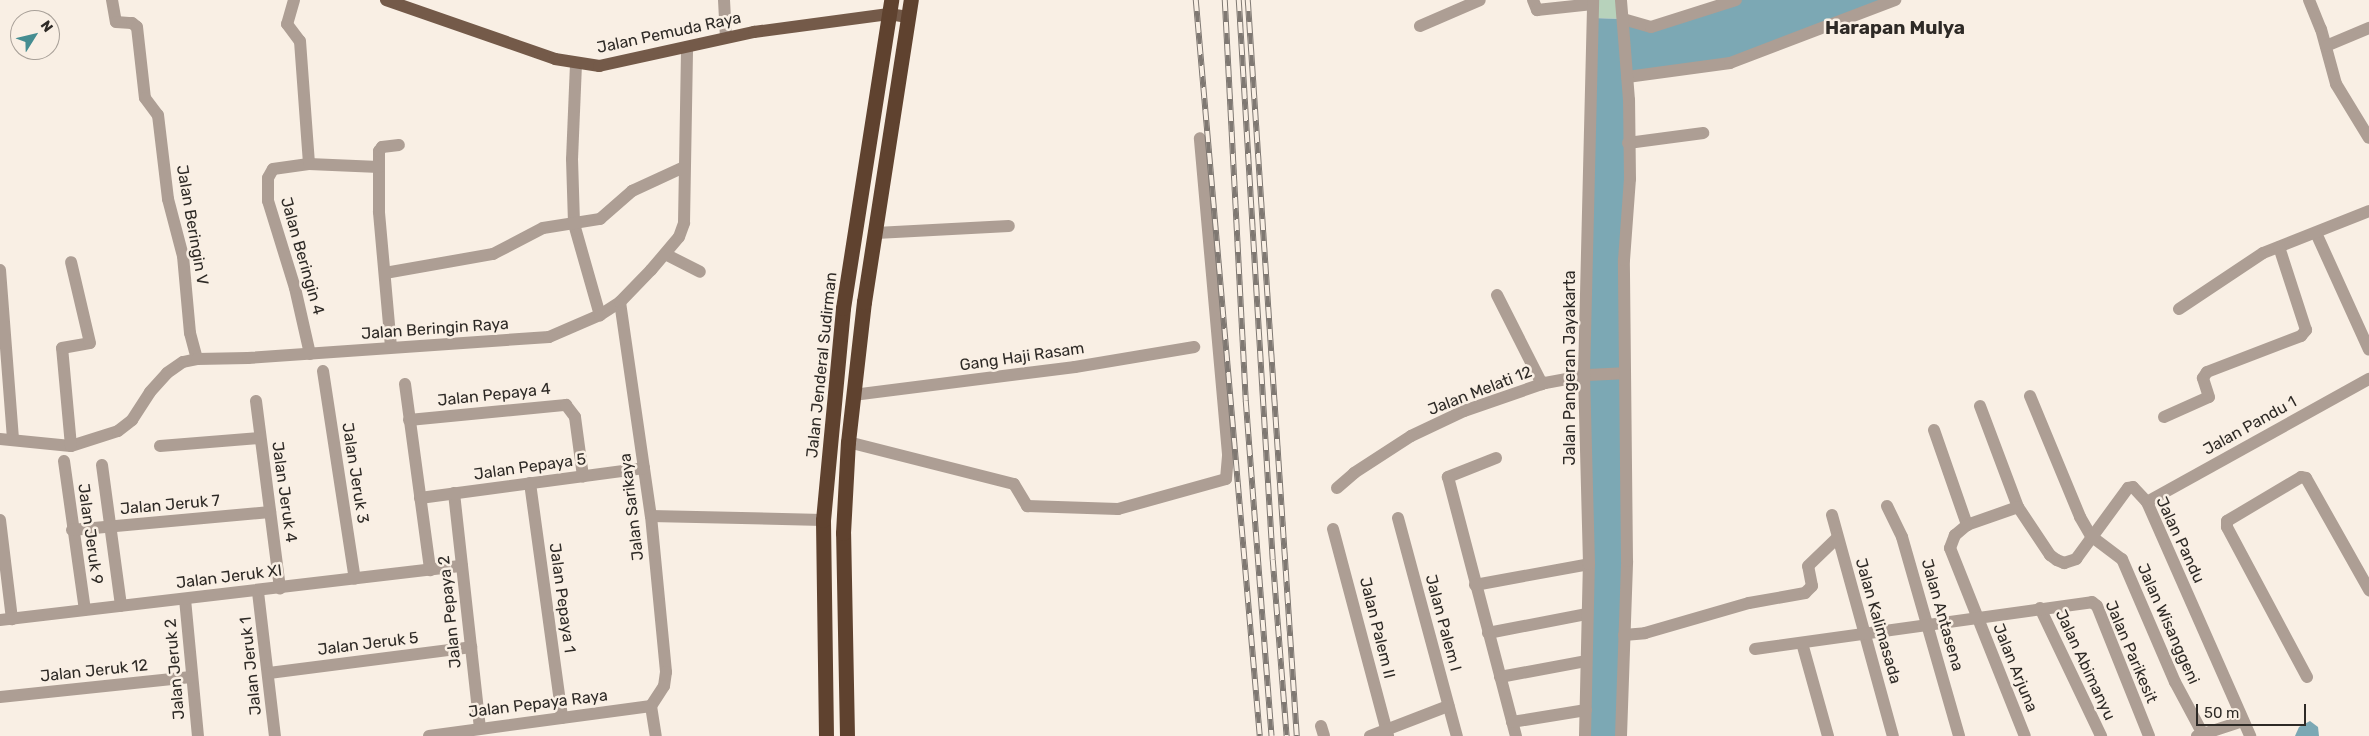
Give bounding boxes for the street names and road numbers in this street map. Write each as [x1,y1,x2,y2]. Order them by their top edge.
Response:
street label: Jalan Pemuda Raya [595,8,743,58]
street label: Jalan Beringin V [172,163,212,287]
street label: Jalan Beringin 4 [276,195,328,317]
street label: Jalan Jenderal Sudirman [803,271,841,459]
street label: Jalan Pangeran Jayakarta [1560,271,1580,465]
street label: Jalan Beringin Raya [360,314,510,344]
street label: Gang Haji Rasam [958,339,1086,375]
street label: Jalan Melati 12 [1425,362,1535,420]
street label: Jalan Pepaya 4 [436,380,552,410]
street label: Jalan Pandu 1 [2200,392,2300,460]
street label: Jalan Jeruk 3 [338,421,372,525]
street label: Jalan Jeruk 4 [267,440,301,544]
street label: Jalan Pepaya 5 [473,450,587,484]
street label: Jalan Sarikaya [616,452,648,562]
street label: Jalan Jeruk 9 [73,482,107,586]
street label: Jalan Jeruk 7 [119,491,221,519]
street label: Jalan Pandu [2152,494,2208,586]
street label: Jalan Pepaya 1 [545,542,579,654]
street label: Jalan Pepaya 2 [435,555,465,669]
street label: Jalan Kalimasada [1851,556,1905,686]
street label: Jalan Antasena [1917,556,1967,674]
street label: Jalan Jeruk XI [175,561,283,593]
street label: Jalan Wisanggeni [2133,561,2203,687]
street label: Jalan Palem I [1421,572,1465,674]
street label: Jalan Palem II [1355,575,1399,681]
street label: Jalan Parikesit [2101,598,2161,706]
street label: Jalan Abimanyu [2051,606,2119,724]
street label: Jalan Jeruk 1 [236,616,266,716]
street label: Jalan Jeruk 2 [161,618,189,720]
street label: Jalan Arjuna [1988,621,2042,715]
street label: Jalan Jeruk 5 [316,628,420,660]
street label: Jalan Jeruk 12 [39,656,149,686]
street label: Jalan Pepaya Raya [467,686,609,722]

